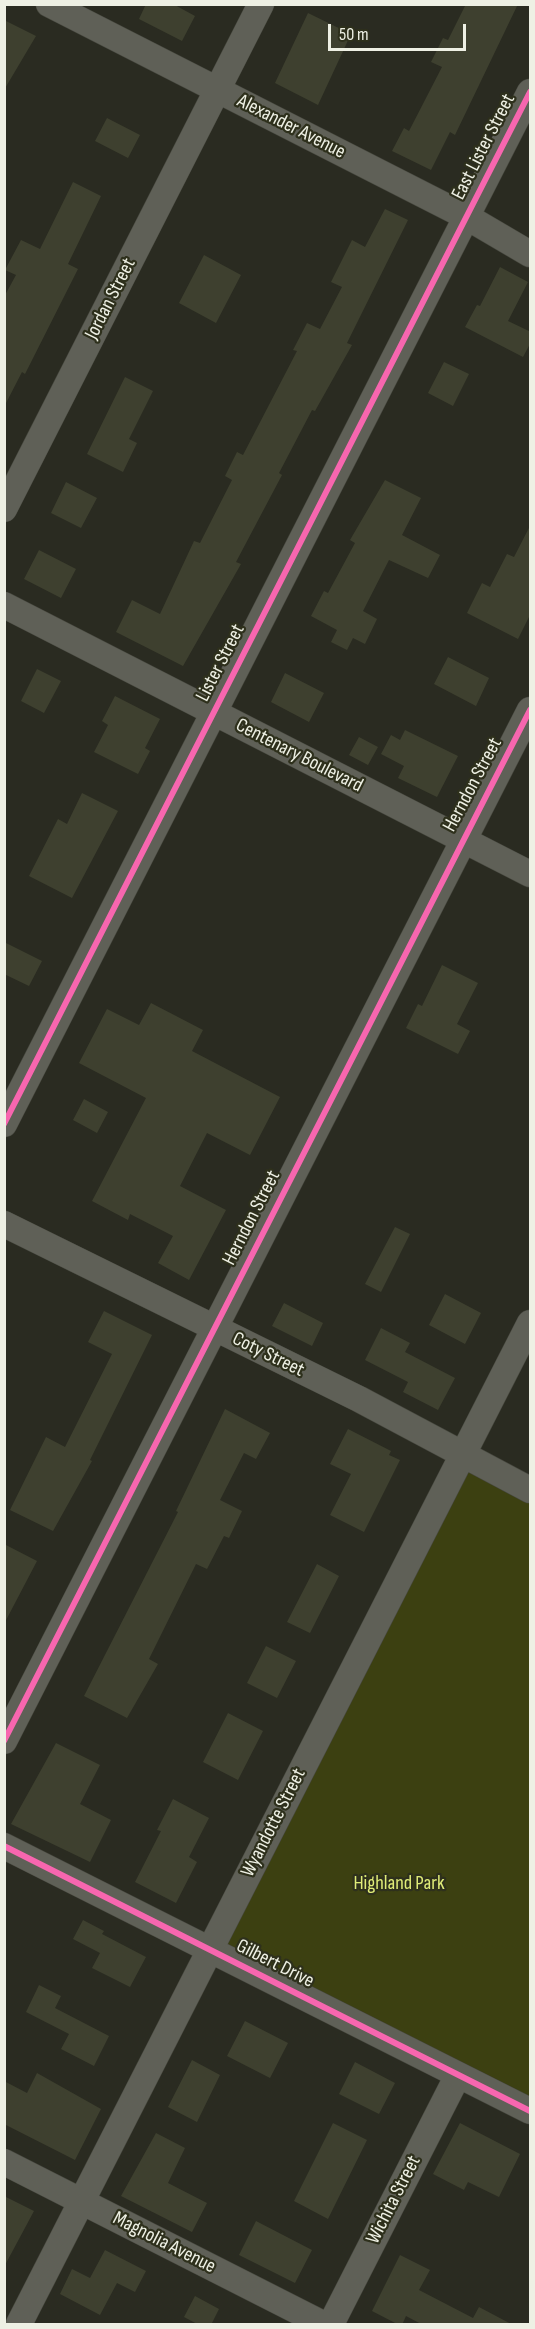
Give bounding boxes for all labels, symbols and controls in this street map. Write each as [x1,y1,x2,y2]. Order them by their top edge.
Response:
scale bar [331,12,469,50]
text: 50 m [339,24,369,45]
street label: Alexander Avenue [233,89,349,165]
street label: East Lister Street [447,90,521,204]
street label: Jordan Street [80,254,142,344]
street label: Lister Street [191,620,251,706]
street label: Centenary Boulevard [231,714,367,798]
street label: Herndon Street [438,734,508,836]
street label: Herndon Street [218,1167,286,1269]
street label: Coty Street [228,1327,308,1383]
street label: Wyandotte Street [236,1765,312,1881]
park label: Highland Park [353,1872,445,1896]
street label: Gilbert Drive [232,1934,318,1994]
street label: Wichita Street [361,2152,427,2248]
street label: Magnolia Avenue [109,2207,219,2279]

